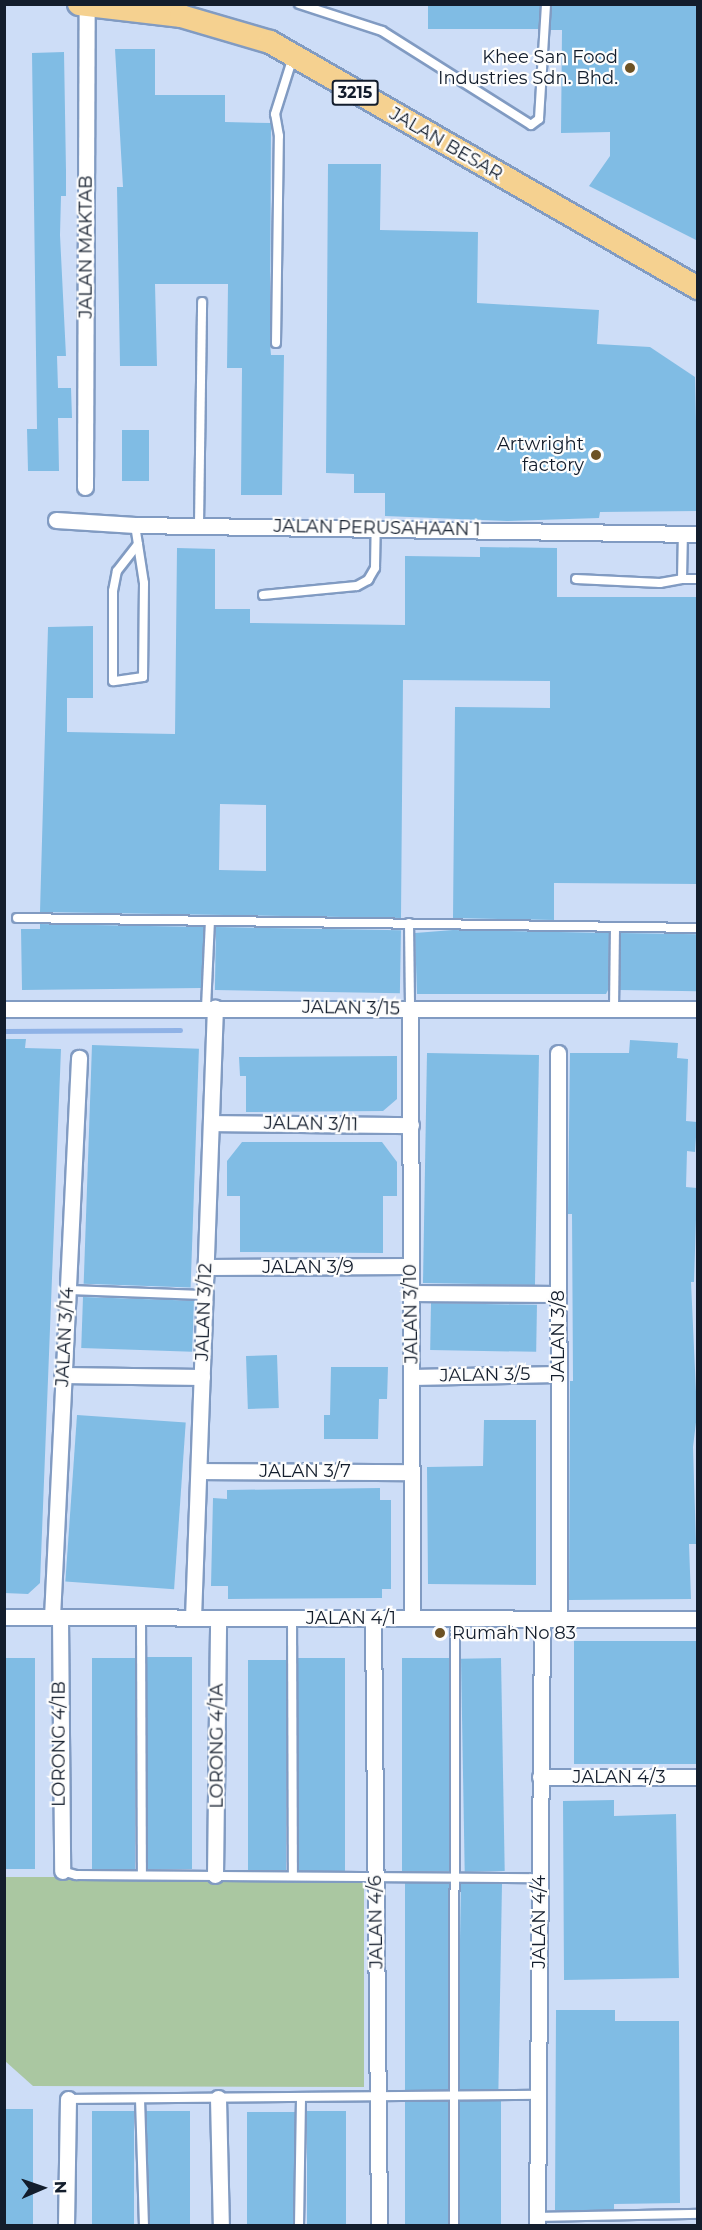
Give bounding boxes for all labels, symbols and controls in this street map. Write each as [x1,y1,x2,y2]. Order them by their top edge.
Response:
place label: Khee San Food Industries Sdn. Bhd. [438,47,618,90]
marker: Khee San Food Industries Sdn. Bhd. [623,61,637,75]
road number: 3215 [331,80,379,106]
street label: JALAN BESAR [386,103,506,185]
street label: JALAN MAKTAB [75,175,97,319]
place label: Artwright factory [497,434,584,476]
marker: Artwright factory [589,448,603,462]
street label: JALAN PERUSAHAAN 1 [273,515,481,541]
street label: JALAN 3/15 [302,996,400,1020]
street label: JALAN 3/11 [264,1112,358,1136]
street label: JALAN 3/9 [262,1256,354,1278]
street label: JALAN 3/12 [191,1263,217,1361]
street label: JALAN 3/10 [399,1264,423,1364]
street label: JALAN 3/14 [52,1287,78,1387]
street label: JALAN 3/8 [547,1290,569,1382]
street label: JALAN 3/5 [439,1363,531,1387]
street label: JALAN 3/7 [259,1460,351,1482]
street label: JALAN 4/1 [306,1607,396,1629]
place label: Rumah No 83 [452,1622,576,1644]
marker: Rumah No 83 [433,1626,447,1640]
street label: LORONG 4/1B [48,1681,70,1807]
street label: LORONG 4/1A [206,1683,228,1809]
street label: JALAN 4/3 [572,1766,666,1788]
street label: JALAN 4/6 [364,1875,388,1969]
street label: JALAN 4/4 [528,1875,550,1969]
north arrow [12,2158,72,2218]
text: N [51,2181,70,2194]

